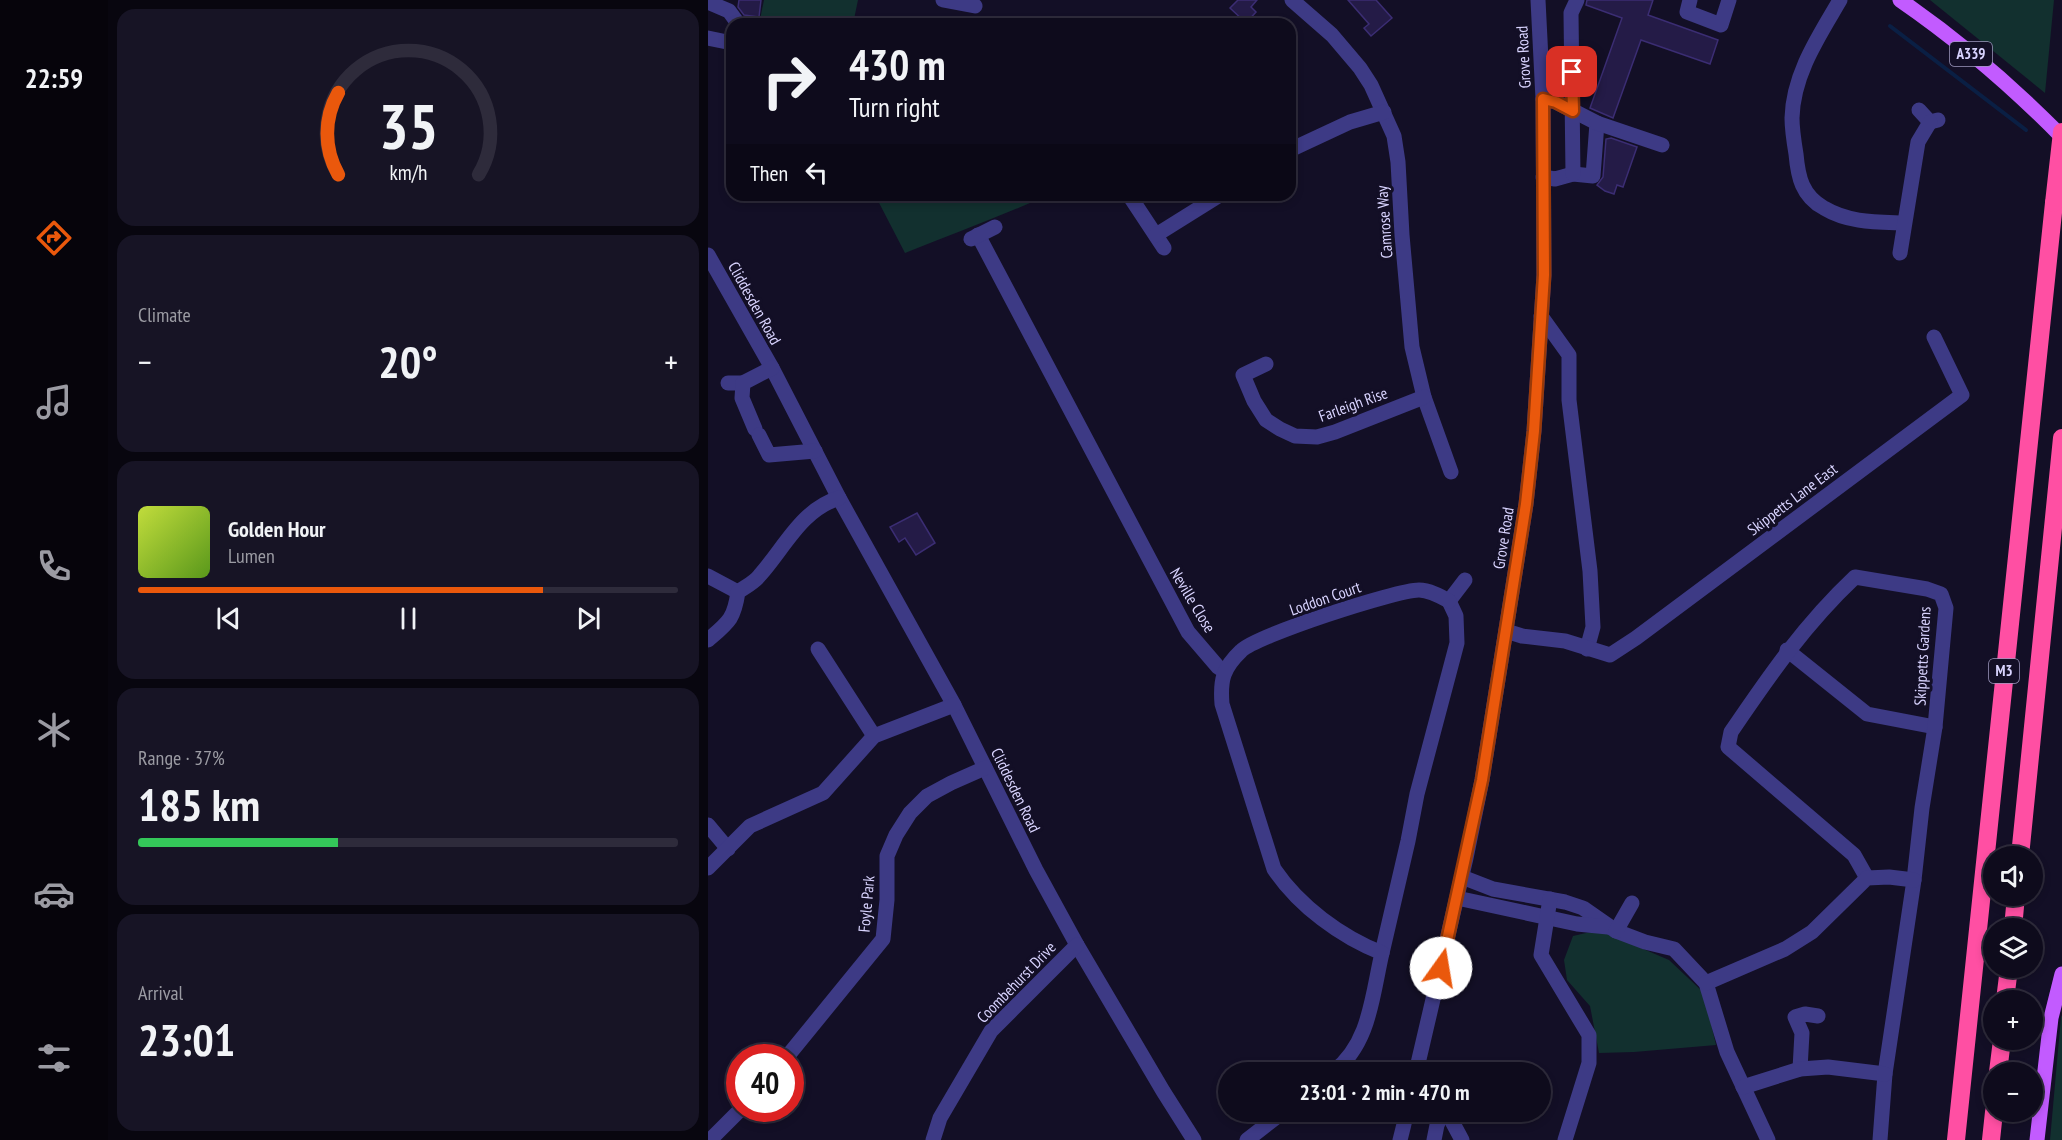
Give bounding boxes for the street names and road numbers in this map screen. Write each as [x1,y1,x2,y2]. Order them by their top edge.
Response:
street label: Grove Road [1511,25,1535,89]
road number: A339 [1950,42,1992,66]
street label: Camrose Way [1371,185,1397,259]
street label: Cliddesden Road [724,258,786,348]
street label: Farleigh Rise [1316,382,1390,426]
street label: Skippetts Lane East [1743,458,1841,539]
street label: Grove Road [1488,505,1518,570]
street label: Neville Close [1166,564,1220,636]
street label: Loddon Court [1287,576,1364,619]
street label: Skippetts Gardens [1909,606,1935,706]
road number: M3 [1989,659,2019,683]
street label: Cliddesden Road [987,744,1045,836]
street label: Foyle Park [854,874,879,933]
street label: Coombehurst Drive [972,937,1060,1027]

